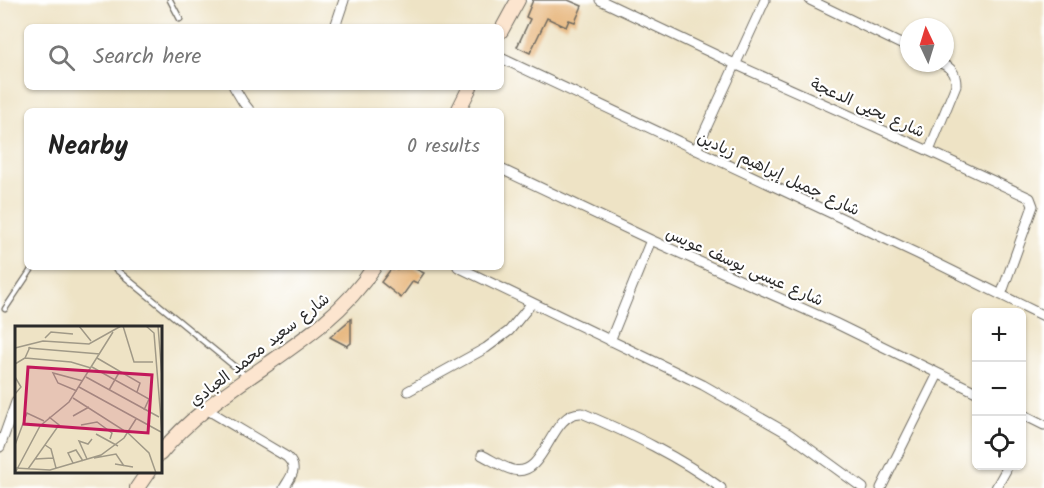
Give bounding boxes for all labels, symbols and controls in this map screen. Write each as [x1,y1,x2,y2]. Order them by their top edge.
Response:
north arrow [900,18,954,72]
search box [24,24,504,90]
text: Search here [93,40,201,75]
icon: search [45,41,78,74]
street label: شارع يحيى الدعجة [806,72,929,145]
text: Nearby [48,126,128,168]
street label: شارع جميل إبراهيم زيادين [693,126,864,223]
text: 0 results [407,131,480,163]
street label: شارع عيسى يوسف عويس [661,221,827,313]
street label: شارع سعيد محمد العبادي [184,287,335,413]
map controls [972,308,1026,470]
button: + [972,308,1026,362]
inset map [15,326,162,473]
button: − [972,362,1026,416]
button: locate [972,416,1026,470]

